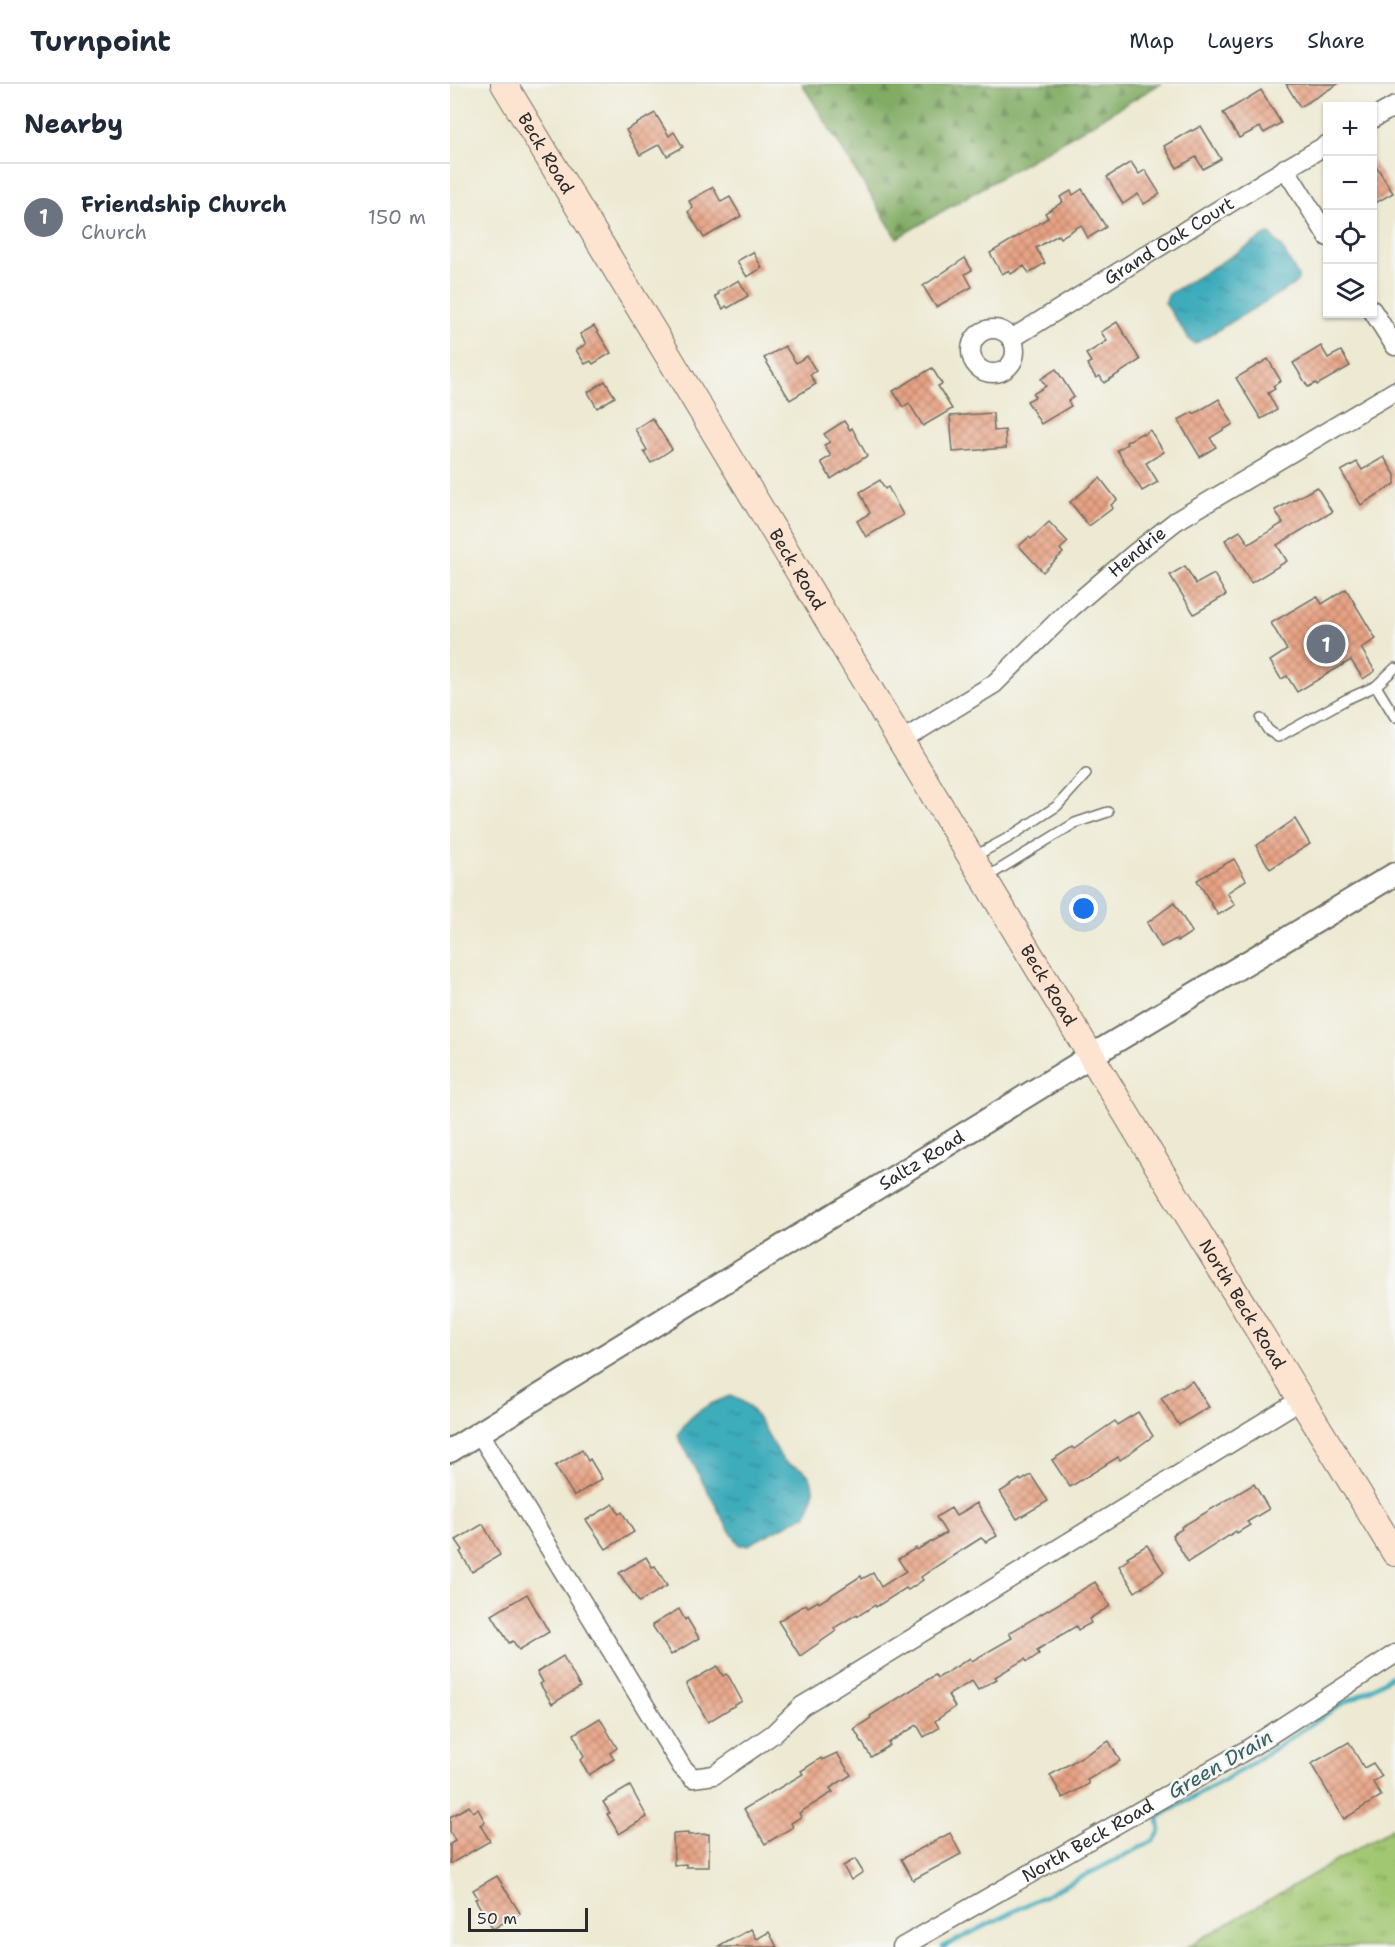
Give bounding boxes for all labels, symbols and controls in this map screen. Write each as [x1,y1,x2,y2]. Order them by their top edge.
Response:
text: Turnpoint [30,22,171,60]
text: Map [1129,27,1174,55]
text: Layers [1207,27,1274,55]
text: Share [1307,27,1365,55]
map controls [1323,102,1377,318]
button: + [1323,102,1377,156]
text: Nearby [24,106,123,141]
street label: Beck Road [512,108,580,198]
button: − [1323,156,1377,210]
text: Friendship Church [81,190,287,219]
street label: Grand Oak Court [1099,191,1239,290]
text: 1 [39,204,48,230]
text: 150 m [368,204,426,230]
button: locate [1323,210,1377,264]
text: Church [81,219,147,245]
button: layers [1323,264,1377,318]
street label: Hendrie [1103,521,1171,583]
street label: Beck Road [763,524,831,614]
pin: 1 [1306,622,1346,666]
your location [1069,894,1098,923]
street label: Beck Road [1015,940,1082,1030]
street label: Saltz Road [874,1125,969,1196]
street label: North Beck Road [1193,1235,1291,1373]
water label: Green Drain [1163,1724,1277,1804]
street label: North Beck Road [1017,1793,1158,1888]
scale bar [468,1905,588,1932]
text: 50 m [477,1908,517,1929]

